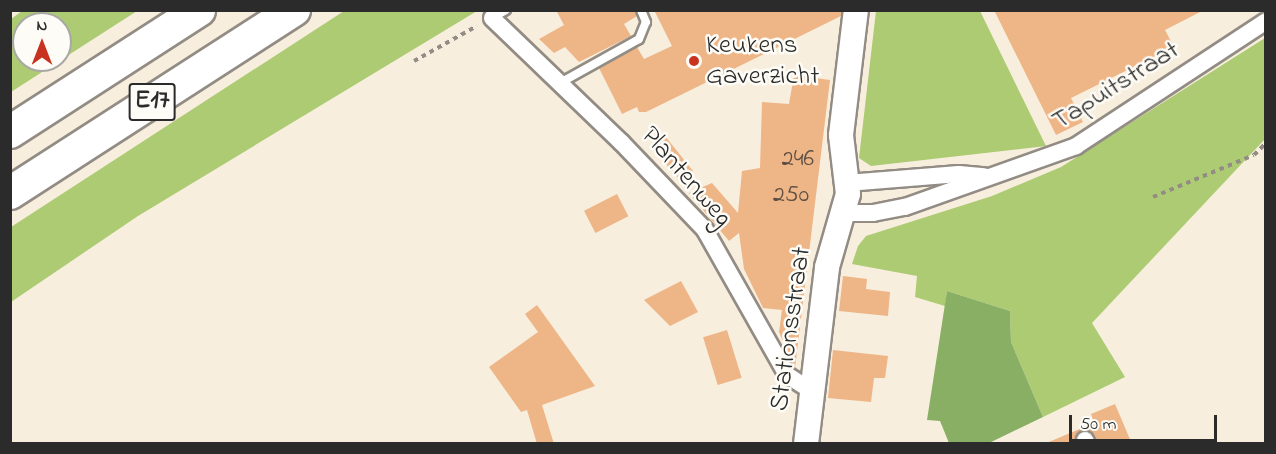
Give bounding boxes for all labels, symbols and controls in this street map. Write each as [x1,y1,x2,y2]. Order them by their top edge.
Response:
north arrow [12,12,72,72]
text: N [37,14,47,38]
place label: Keukens Gaverzicht [706,29,819,92]
street label: Tapuitstraat [1047,34,1185,138]
marker: Keukens Gaverzicht [687,54,701,68]
road number: E17 [128,79,176,125]
street label: Plantenweg [633,120,739,234]
house number: 246 [782,146,814,174]
house number: 250 [773,182,809,210]
street label: Stationsstraat [763,245,819,413]
scale bar [1072,403,1220,441]
text: 50 m [1080,412,1117,438]

